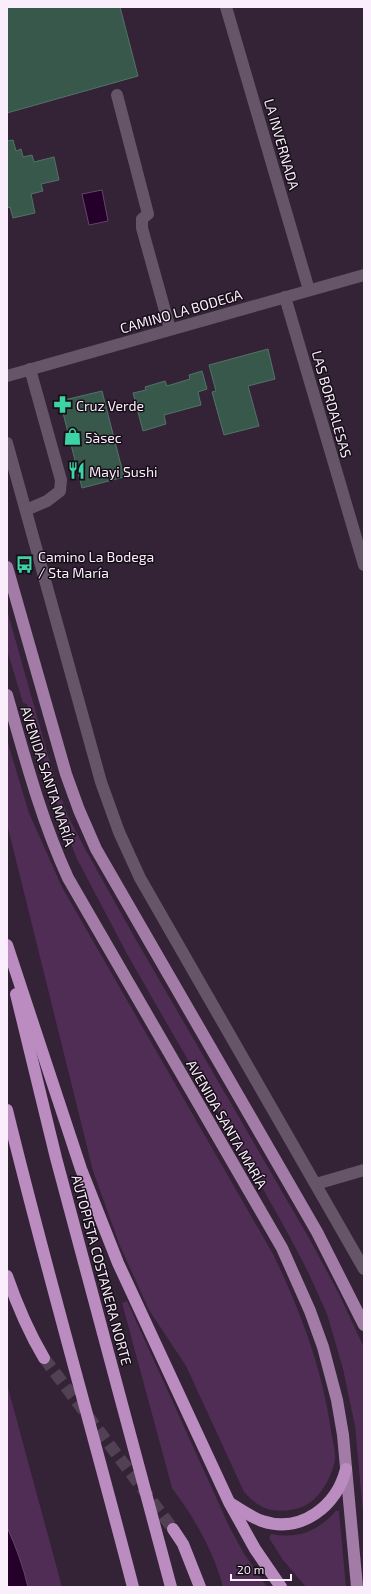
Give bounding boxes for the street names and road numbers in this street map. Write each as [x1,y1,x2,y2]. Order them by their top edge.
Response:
street label: LA INVERNADA [261,97,303,192]
street label: CAMINO LA BODEGA [118,285,244,337]
street label: LAS BORDALESAS [309,348,356,460]
street label: AVENIDA SANTA MARÍA [17,704,79,848]
street label: AVENIDA SANTA MARÍA [183,1056,271,1192]
street label: AUTOPISTA COSTANERA NORTE [68,1173,136,1367]

